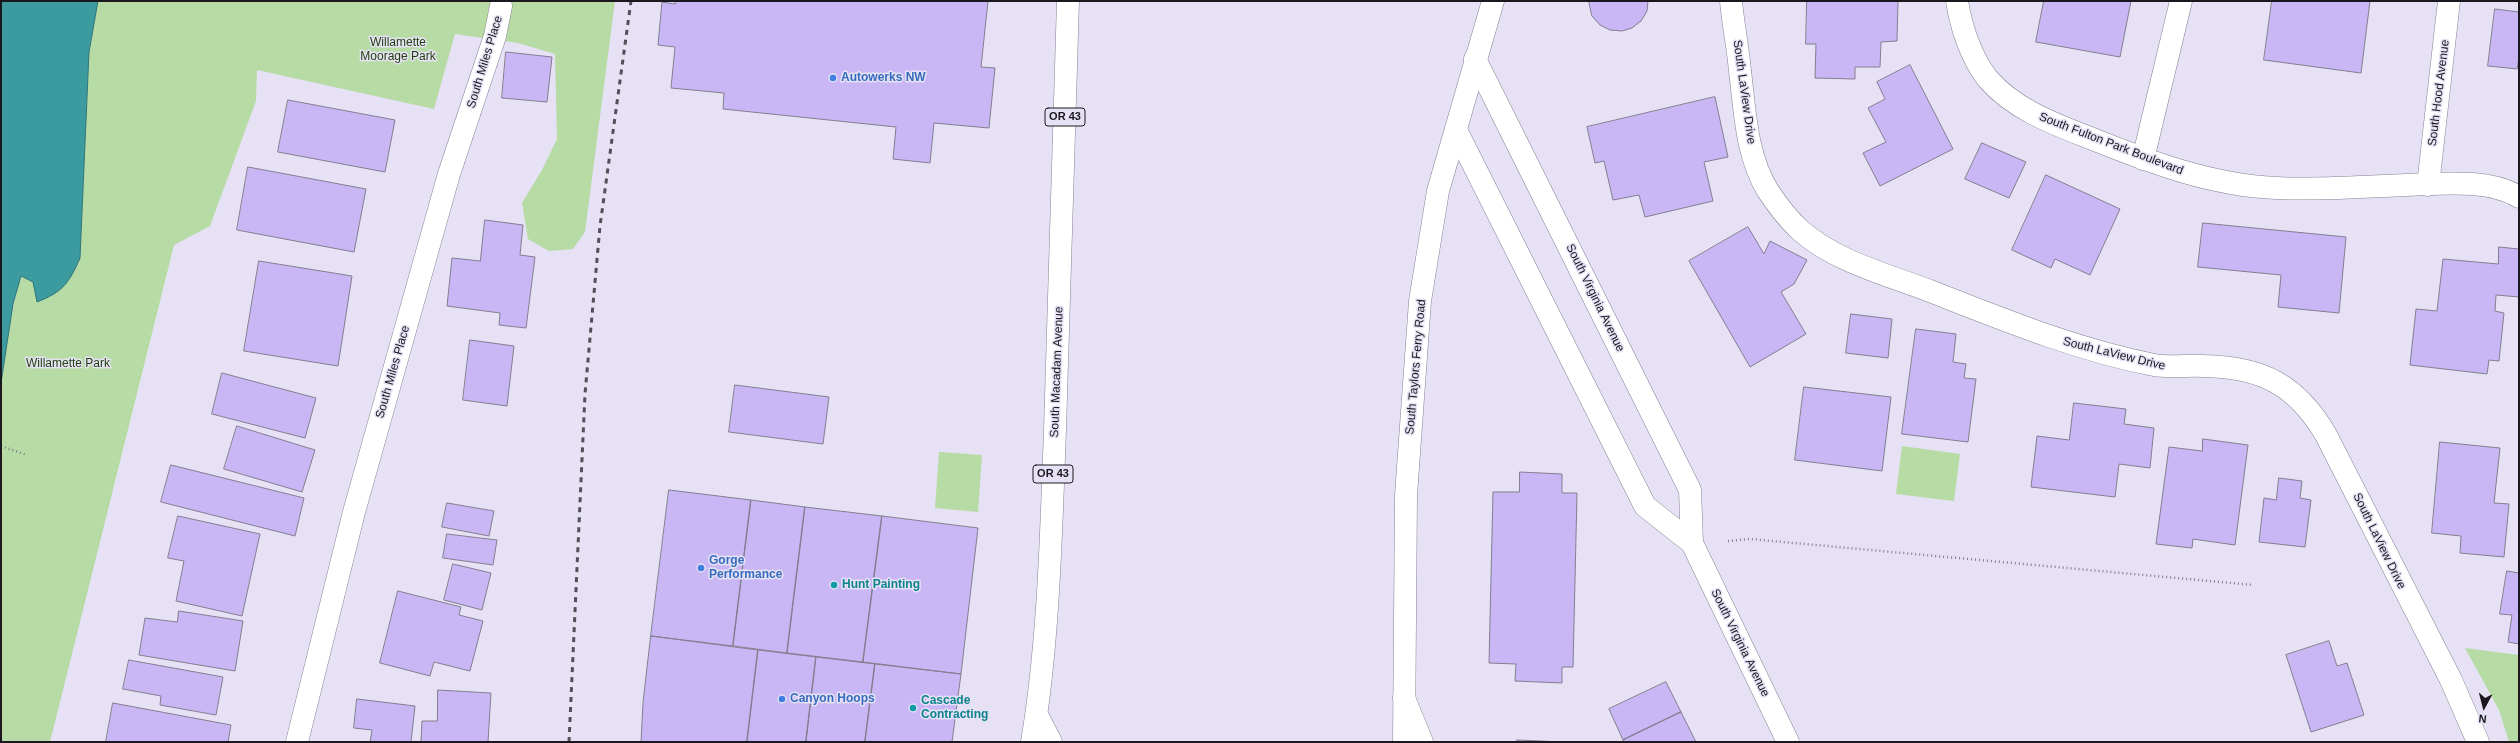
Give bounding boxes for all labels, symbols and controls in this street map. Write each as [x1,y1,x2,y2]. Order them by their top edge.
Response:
street label: South Miles Place [464,14,506,110]
park label: Willamette Moorage Park [360,36,436,64]
street label: South LaView Drive [1730,39,1758,145]
street label: South Hood Avenue [2425,39,2453,147]
place label: Autowerks NW [841,71,926,85]
marker: Autowerks NW [828,73,838,83]
road number: OR 43 [1045,108,1085,126]
street label: South Fulton Park Boulevard [2037,110,2185,178]
street label: South Virginia Avenue [1563,242,1627,354]
street label: South Taylors Ferry Road [1403,299,1429,435]
street label: South Macadam Avenue [1048,306,1066,438]
street label: South Miles Place [373,324,413,420]
street label: South LaView Drive [2061,334,2167,374]
park label: Willamette Park [26,357,110,371]
road number: OR 43 [1033,465,1073,483]
street label: South LaView Drive [2349,491,2409,591]
place label: Gorge Performance [709,554,782,582]
marker: Gorge Performance [696,563,706,573]
place label: Hunt Painting [842,578,920,592]
marker: Hunt Painting [829,580,839,590]
street label: South Virginia Avenue [1708,587,1772,699]
north arrow [2464,687,2504,727]
place label: Canyon Hoops [790,692,875,706]
marker: Canyon Hoops [777,694,787,704]
place label: Cascade Contracting [921,694,988,722]
marker: Cascade Contracting [908,703,918,713]
text: N [2478,712,2487,725]

